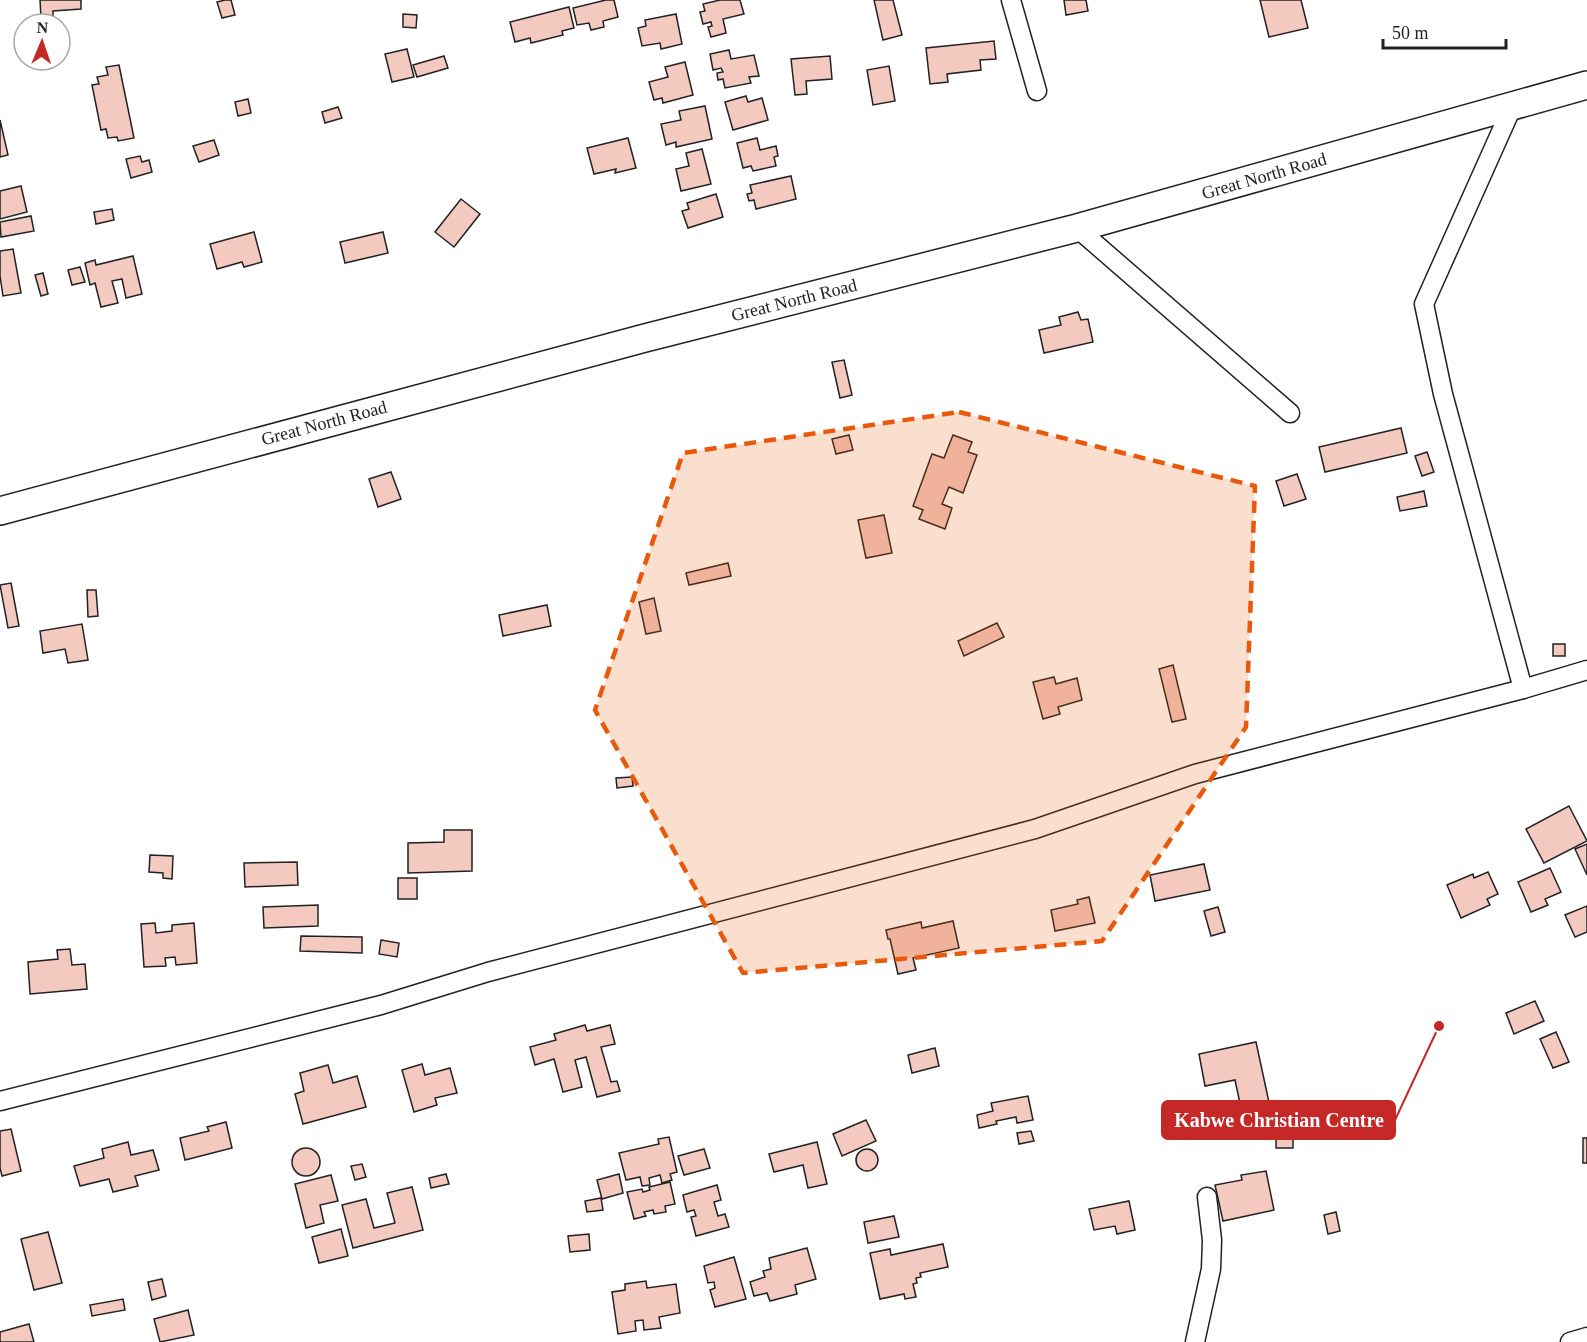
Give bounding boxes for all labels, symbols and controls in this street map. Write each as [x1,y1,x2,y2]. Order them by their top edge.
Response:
north arrow [12,12,72,72]
scale bar [1383,12,1506,50]
text: N [36,19,49,36]
text: 50 m [1392,23,1429,43]
street label: Great North Road [1199,149,1329,203]
street label: Great North Road [729,275,859,325]
street label: Great North Road [259,397,389,449]
callout: Kabwe Christian Centre [1162,1101,1395,1139]
text: Kabwe Christian Centre [1174,1109,1384,1131]

